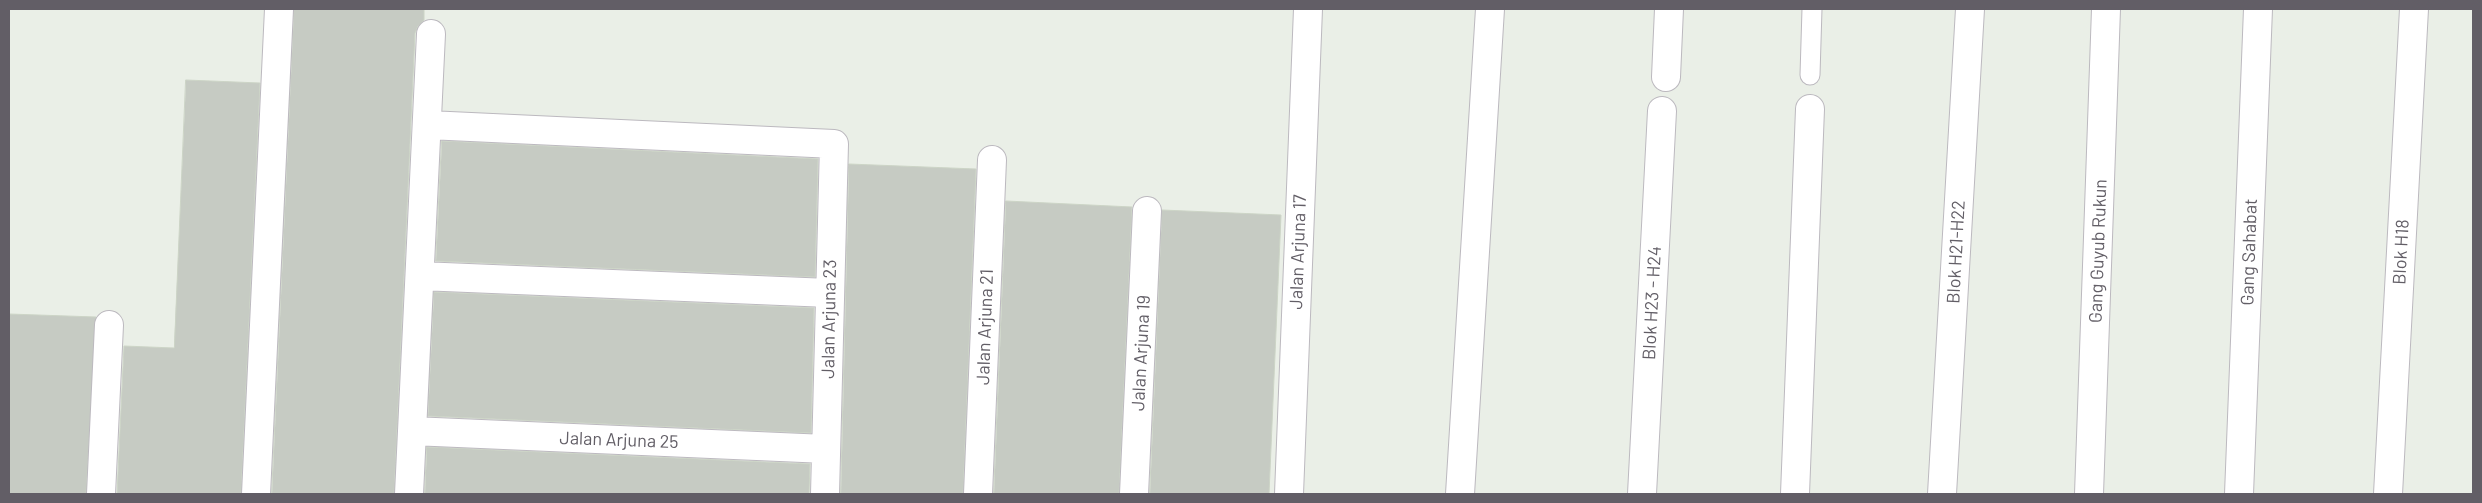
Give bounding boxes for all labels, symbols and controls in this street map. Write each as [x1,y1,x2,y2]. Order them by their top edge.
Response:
street label: Gang Guyub Rukun [2085,179,2111,323]
street label: Jalan Arjuna 17 [1285,194,1311,310]
street label: Gang Sahabat [2236,198,2262,306]
street label: Blok H21-H22 [1943,200,1969,304]
street label: Blok H18 [2389,219,2413,285]
street label: Blok H23 - H24 [1638,245,1666,361]
street label: Jalan Arjuna 23 [817,259,841,379]
street label: Jalan Arjuna 21 [972,269,998,385]
street label: Jalan Arjuna 19 [1127,295,1155,411]
street label: Jalan Arjuna 25 [559,427,679,453]

